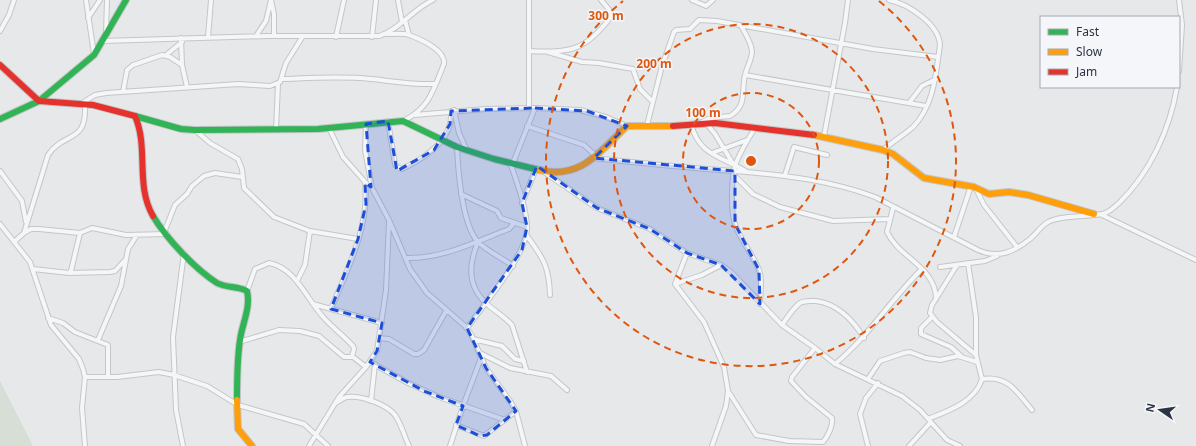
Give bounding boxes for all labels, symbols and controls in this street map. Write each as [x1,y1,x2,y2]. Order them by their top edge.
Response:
text: 300 m [588,7,624,24]
legend [1040,16,1180,88]
text: Fast [1076,23,1100,40]
text: Slow [1076,43,1103,60]
text: 200 m [636,55,672,72]
text: Jam [1075,63,1097,80]
text: 100 m [685,104,721,121]
centre of rings [744,154,758,168]
north arrow [1140,390,1180,430]
text: N [1141,402,1158,414]

